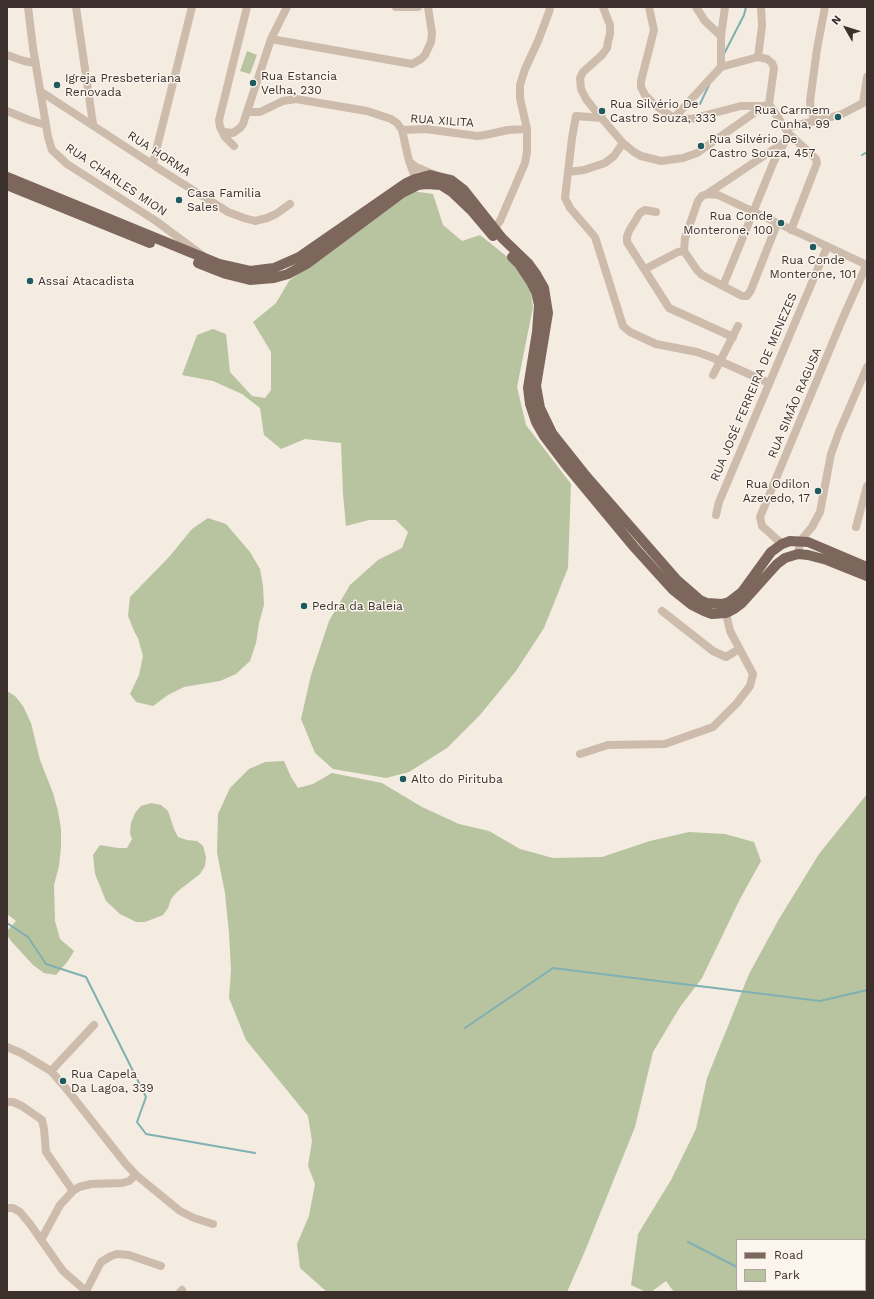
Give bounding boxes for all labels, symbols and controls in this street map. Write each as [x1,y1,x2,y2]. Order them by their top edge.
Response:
north arrow [826,8,866,48]
text: N [829,13,844,27]
place label: Rua Estancia Velha, 230 [261,69,337,97]
place label: Igreja Presbeteriana Renovada [65,71,181,99]
marker: Rua Estancia Velha, 230 [248,78,258,88]
marker: Igreja Presbeteriana Renovada [52,80,62,90]
place label: Rua Silvério De Castro Souza, 333 [610,97,716,125]
place label: Rua Carmem Cunha, 99 [754,103,830,131]
marker: Rua Silvério De Castro Souza, 333 [597,106,607,116]
street label: RUA XILITA [410,112,474,130]
marker: Rua Carmem Cunha, 99 [833,112,843,122]
street label: RUA HORMA [125,128,193,180]
place label: Rua Silvério De Castro Souza, 457 [709,132,815,160]
street label: RUA CHARLES MION [63,141,169,219]
marker: Rua Silvério De Castro Souza, 457 [696,141,706,151]
place label: Casa Familia Sales [187,186,261,214]
marker: Casa Familia Sales [174,195,184,205]
place label: Rua Conde Monterone, 100 [683,209,773,237]
marker: Rua Conde Monterone, 100 [776,218,786,228]
marker: Rua Conde Monterone, 101 [808,242,818,252]
place label: Rua Conde Monterone, 101 [769,253,857,281]
place label: Assaí Atacadista [38,274,134,288]
marker: Assaí Atacadista [25,276,35,286]
street label: RUA JOSÉ FERREIRA DE MENEZES [708,291,800,483]
street label: RUA SIMÃO RAGUSA [765,346,825,460]
place label: Rua Odilon Azevedo, 17 [743,477,810,505]
marker: Rua Odilon Azevedo, 17 [813,486,823,496]
place label: Pedra da Baleia [312,599,403,613]
marker: Pedra da Baleia [299,601,309,611]
place label: Alto do Pirituba [411,772,503,786]
marker: Alto do Pirituba [398,774,408,784]
place label: Rua Capela Da Lagoa, 339 [71,1067,154,1095]
marker: Rua Capela Da Lagoa, 339 [58,1076,68,1086]
legend [736,1239,866,1291]
text: Road [774,1248,803,1262]
text: Park [774,1268,800,1282]

